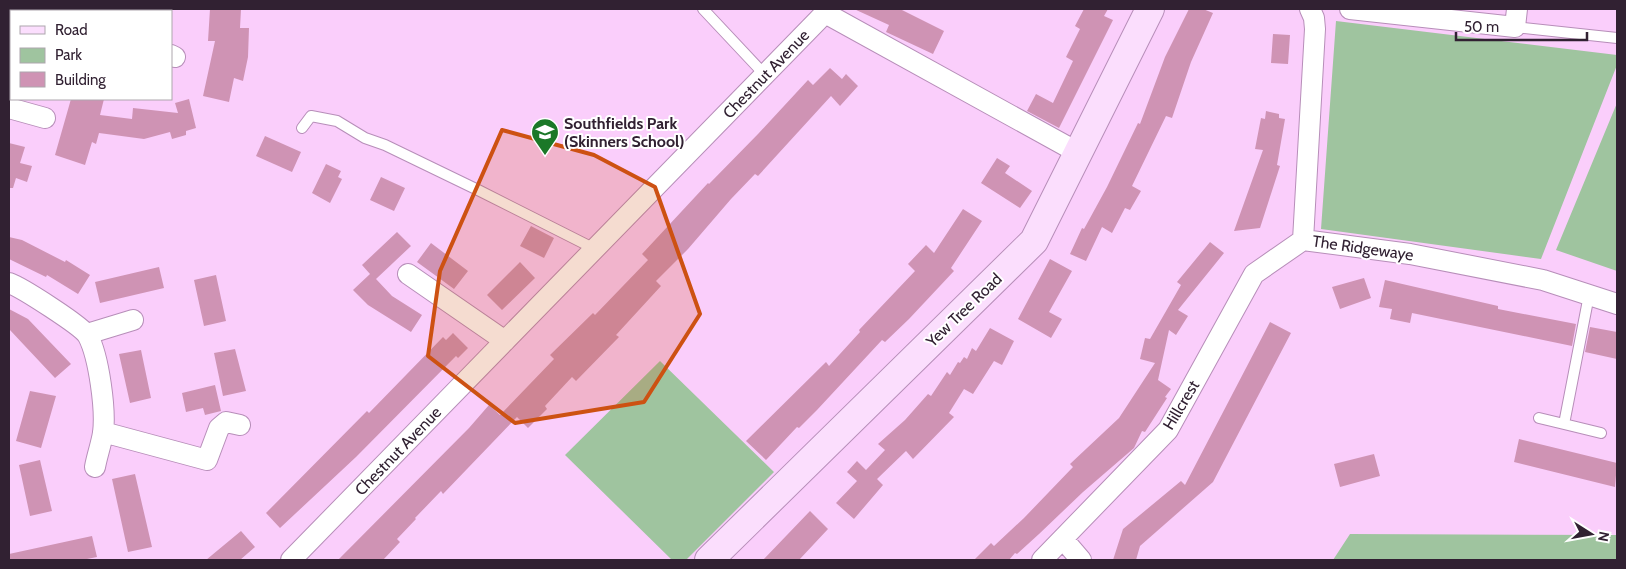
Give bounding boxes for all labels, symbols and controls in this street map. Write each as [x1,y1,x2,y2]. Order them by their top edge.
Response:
legend [10,10,172,100]
scale bar [1456,10,1587,42]
text: 50 m [1464,18,1499,36]
text: Road [55,21,88,39]
street label: Chestnut Avenue [719,26,813,122]
text: Park [55,46,82,64]
text: Building [55,71,106,89]
place label: Southfields Park (Skinners School) [564,114,685,151]
school or university icon: Southfields Park (Skinners School) [530,117,560,156]
street label: The Ridgewaye [1311,232,1415,264]
street label: Yew Tree Road [922,269,1006,351]
street label: Hillcrest [1159,376,1203,433]
street label: Chestnut Avenue [351,403,445,499]
north arrow [1566,509,1616,559]
text: N [1594,530,1614,543]

